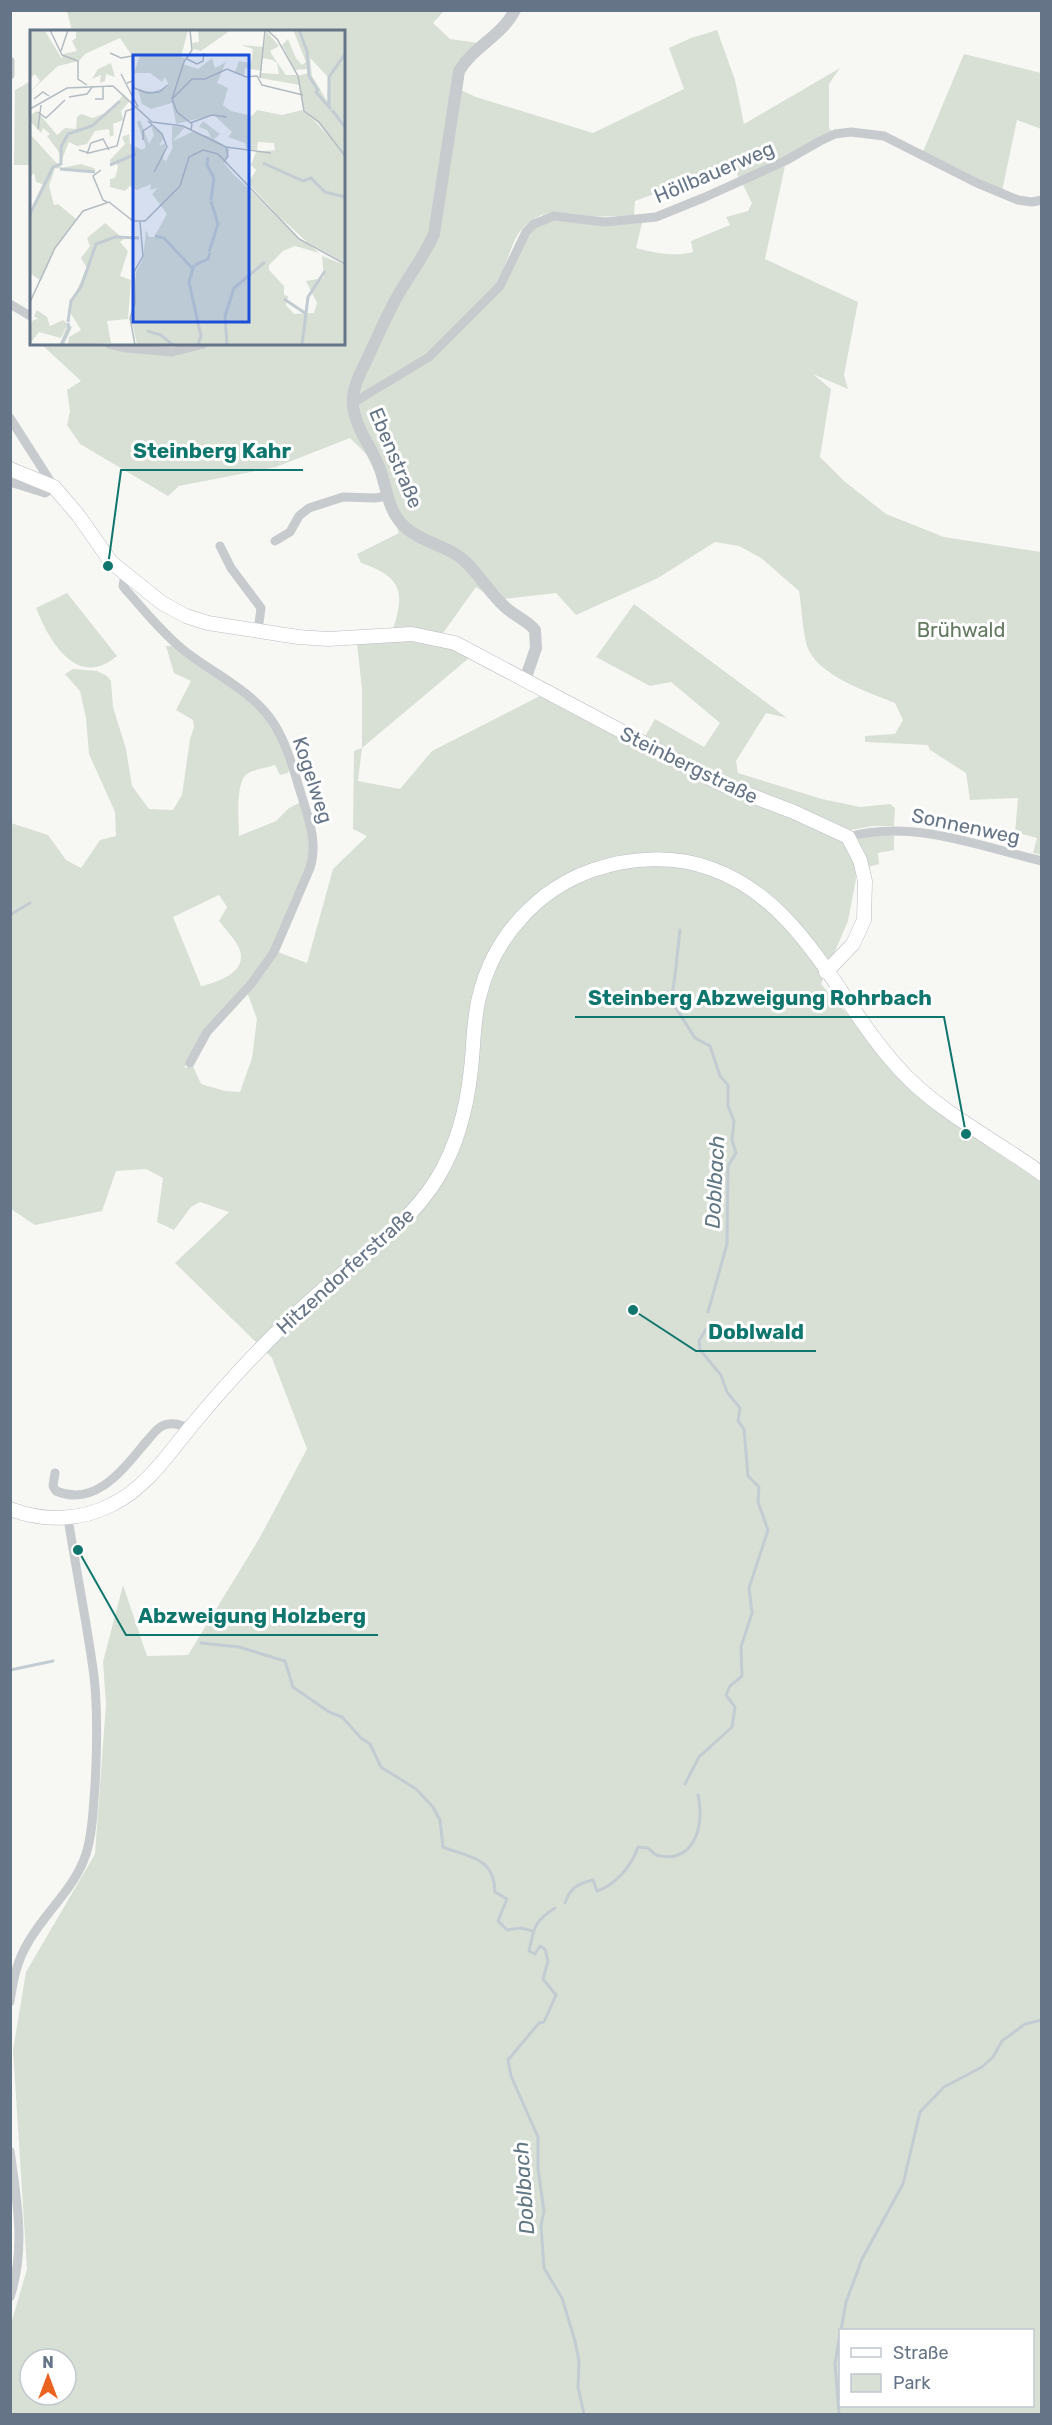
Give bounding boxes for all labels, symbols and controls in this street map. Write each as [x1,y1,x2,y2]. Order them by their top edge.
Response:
inset map [30,30,345,345]
street label: Höllbauerweg [650,136,778,208]
street label: Ebenstraße [364,404,428,512]
callout: Steinberg Kahr [121,431,303,470]
text: Steinberg Kahr [133,438,291,463]
park label: Brühwald [917,618,1005,642]
street label: Steinbergstraße [616,721,762,809]
street label: Kogelweg [288,734,338,826]
street label: Sonnenweg [910,803,1022,849]
callout: Steinberg Abzweigung Rohrbach [575,978,944,1017]
text: Steinberg Abzweigung Rohrbach [588,985,932,1010]
water label: Doblbach [700,1135,729,1229]
street label: Hitzendorferstraße [271,1203,419,1339]
callout: Doblwald [696,1312,816,1351]
text: Doblwald [708,1319,804,1344]
callout: Abzweigung Holzberg [126,1596,378,1635]
text: Abzweigung Holzberg [138,1603,366,1628]
water label: Doblbach [508,2141,539,2235]
legend [839,2329,1034,2407]
text: Straße [893,2342,949,2364]
north arrow [18,2347,78,2407]
text: N [42,2353,54,2372]
text: Park [893,2372,931,2394]

